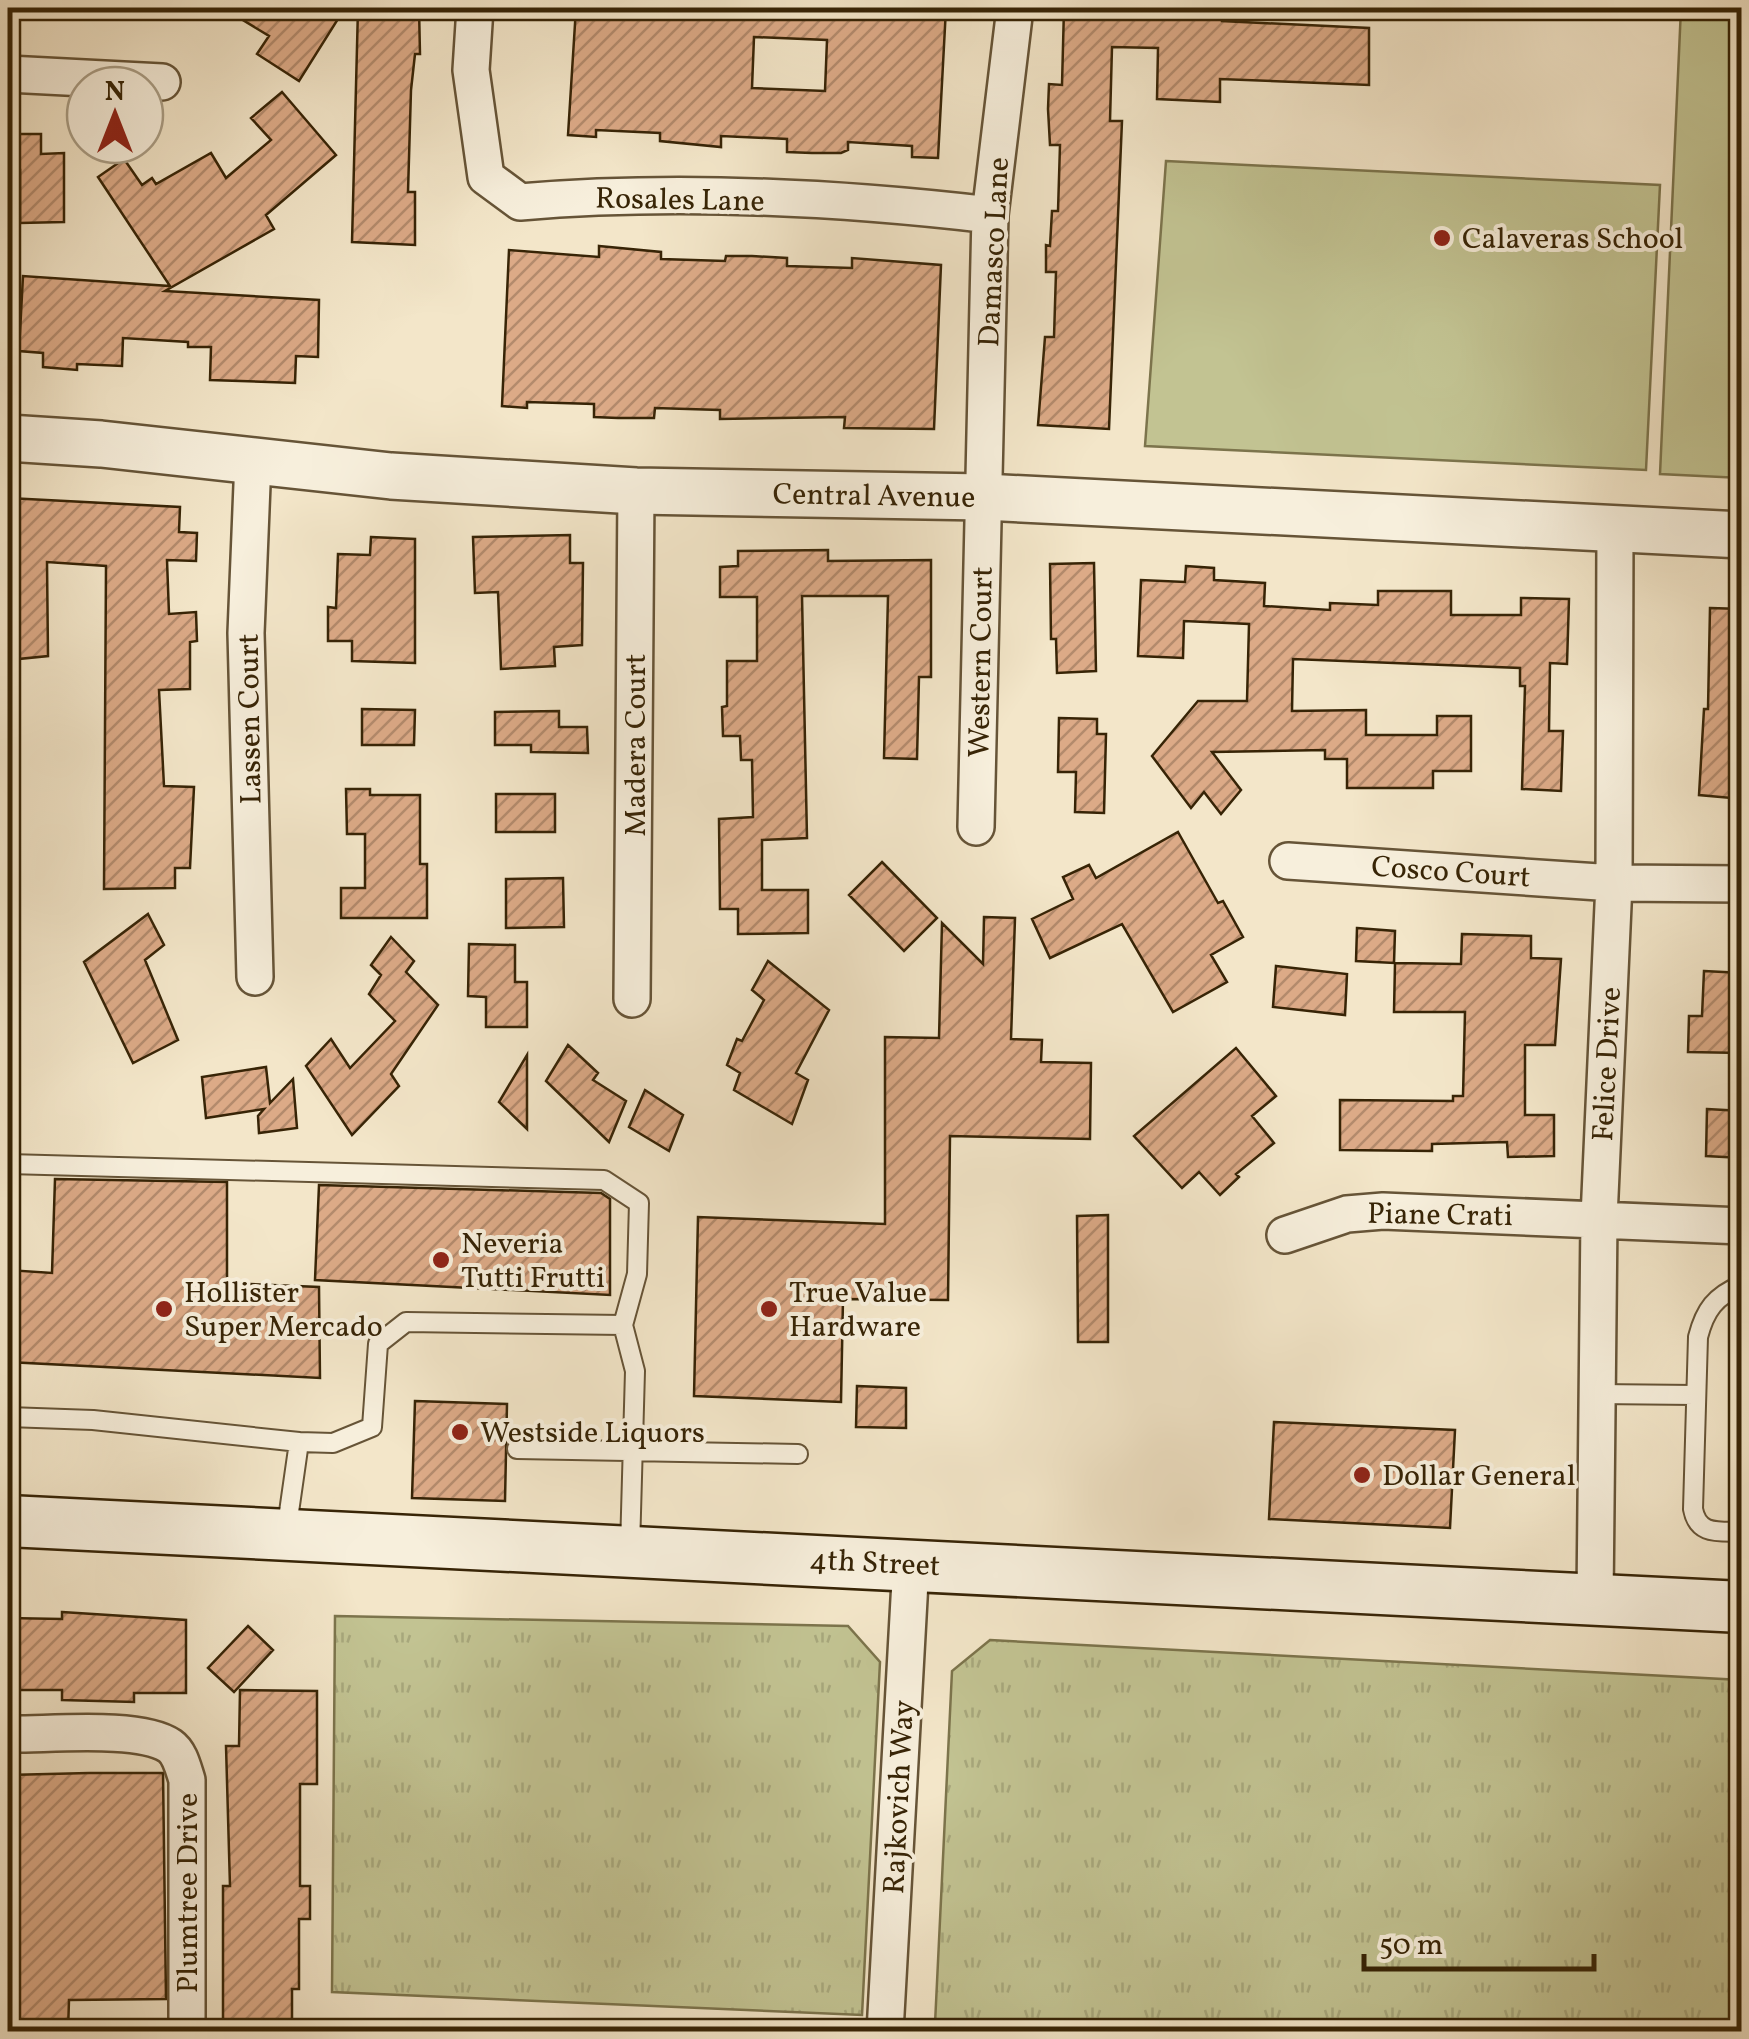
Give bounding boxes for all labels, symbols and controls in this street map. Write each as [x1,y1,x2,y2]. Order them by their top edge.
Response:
north arrow [65,65,165,165]
text: N [105,73,125,112]
street label: Damasco Lane [969,156,1021,348]
street label: Rosales Lane [595,179,765,223]
place label: Calaveras School [1462,219,1683,261]
marker: Calaveras School [1431,227,1453,249]
street label: Central Avenue [772,474,976,520]
street label: Western Court [959,566,1005,758]
street label: Lassen Court [229,633,273,805]
street label: Madera Court [616,653,658,837]
street label: Cosco Court [1370,846,1532,900]
street label: Felice Drive [1583,986,1633,1142]
street label: Piane Crati [1367,1194,1513,1238]
place label: Neveria Tutti Frutti [461,1224,605,1300]
marker: Neveria Tutti Frutti [430,1249,452,1271]
place label: Hollister Super Mercado [184,1273,383,1349]
place label: True Value Hardware [789,1273,927,1349]
marker: Hollister Super Mercado [153,1298,175,1320]
marker: True Value Hardware [758,1298,780,1320]
place label: Westside Liquors [480,1413,705,1455]
marker: Westside Liquors [449,1421,471,1443]
place label: Dollar General [1382,1456,1576,1498]
marker: Dollar General [1351,1464,1373,1486]
street label: 4th Street [808,1540,941,1588]
street label: Rajkovich Way [874,1699,926,1895]
street label: Plumtree Drive [168,1793,210,1993]
scale bar [1364,1909,1594,1971]
text: 50 m [1379,1925,1443,1967]

